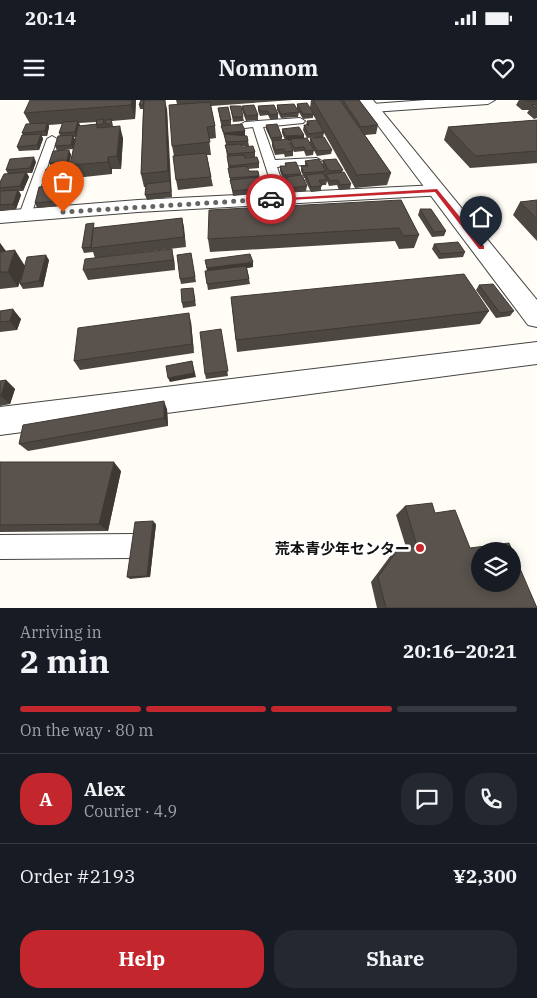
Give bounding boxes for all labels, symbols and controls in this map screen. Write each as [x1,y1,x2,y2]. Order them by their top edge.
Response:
text: 20:14 [25,6,76,30]
text: Nomnom [219,53,318,82]
icon: menu [20,54,48,82]
icon: heart [489,54,517,82]
pin [42,161,84,212]
icon: bag [49,168,77,196]
courier [246,174,296,224]
icon: car [257,185,285,213]
pin [460,196,502,247]
icon: home [467,203,495,231]
place label: 荒本青少年センター [275,539,410,558]
marker: 荒本青少年センター [414,542,426,554]
map controls [471,542,521,592]
button: layers [471,542,521,592]
text: Arriving in [20,622,102,642]
text: 20:16–20:21 [403,639,517,663]
text: 2 min [20,640,110,682]
text: On the way · 80 m [20,720,154,740]
button: chat [401,773,453,825]
button: phone [465,773,517,825]
text: Alex [84,777,125,801]
text: A [39,787,53,811]
text: Courier · 4.9 [84,801,177,821]
text: Order #2193 [20,864,135,888]
text: ¥2,300 [453,864,517,888]
button: Help [20,930,264,988]
button: Share [274,930,517,988]

